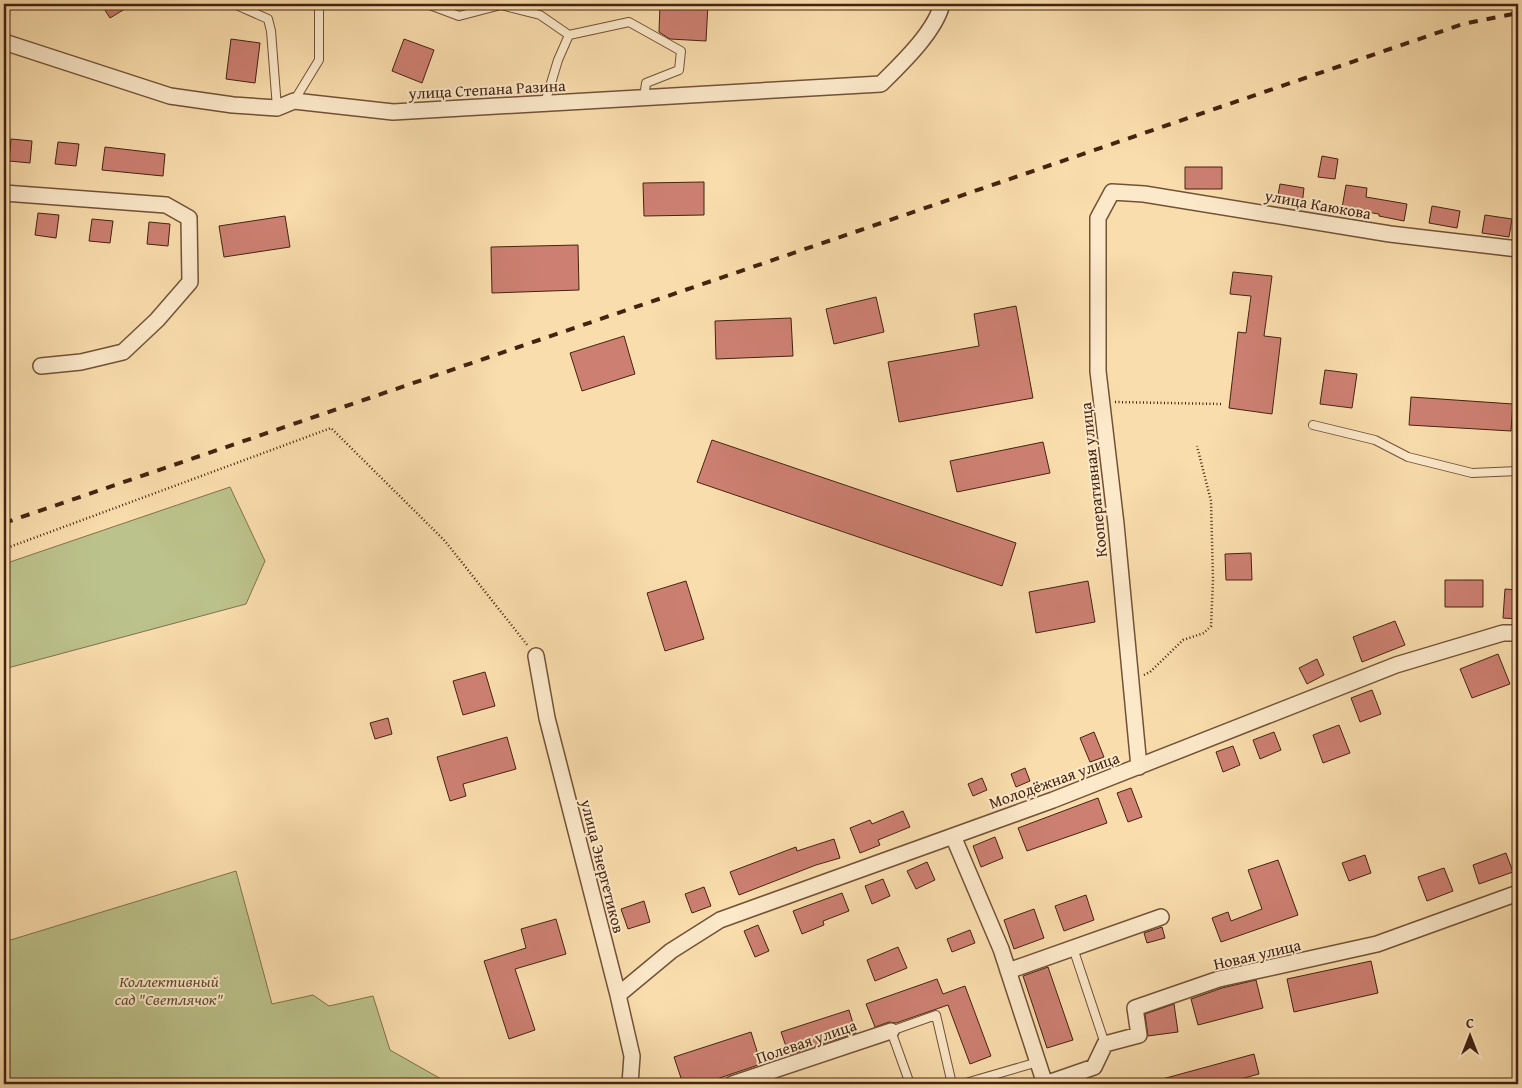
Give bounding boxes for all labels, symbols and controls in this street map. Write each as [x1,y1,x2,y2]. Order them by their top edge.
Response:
street label: улица Степана Разина [407,73,567,105]
street label: улица Каюкова [1262,183,1373,225]
street label: Кооперативная улица [1073,401,1113,559]
street label: Молодёжная улица [985,745,1123,815]
street label: улица Энергетиков [575,796,631,936]
street label: Новая улица [1211,932,1303,976]
park label: Коллективный сад "Светлячок" [115,969,224,1011]
north arrow [1444,1010,1494,1060]
street label: Полевая улица [752,1012,860,1069]
text: С [1466,1013,1474,1033]

